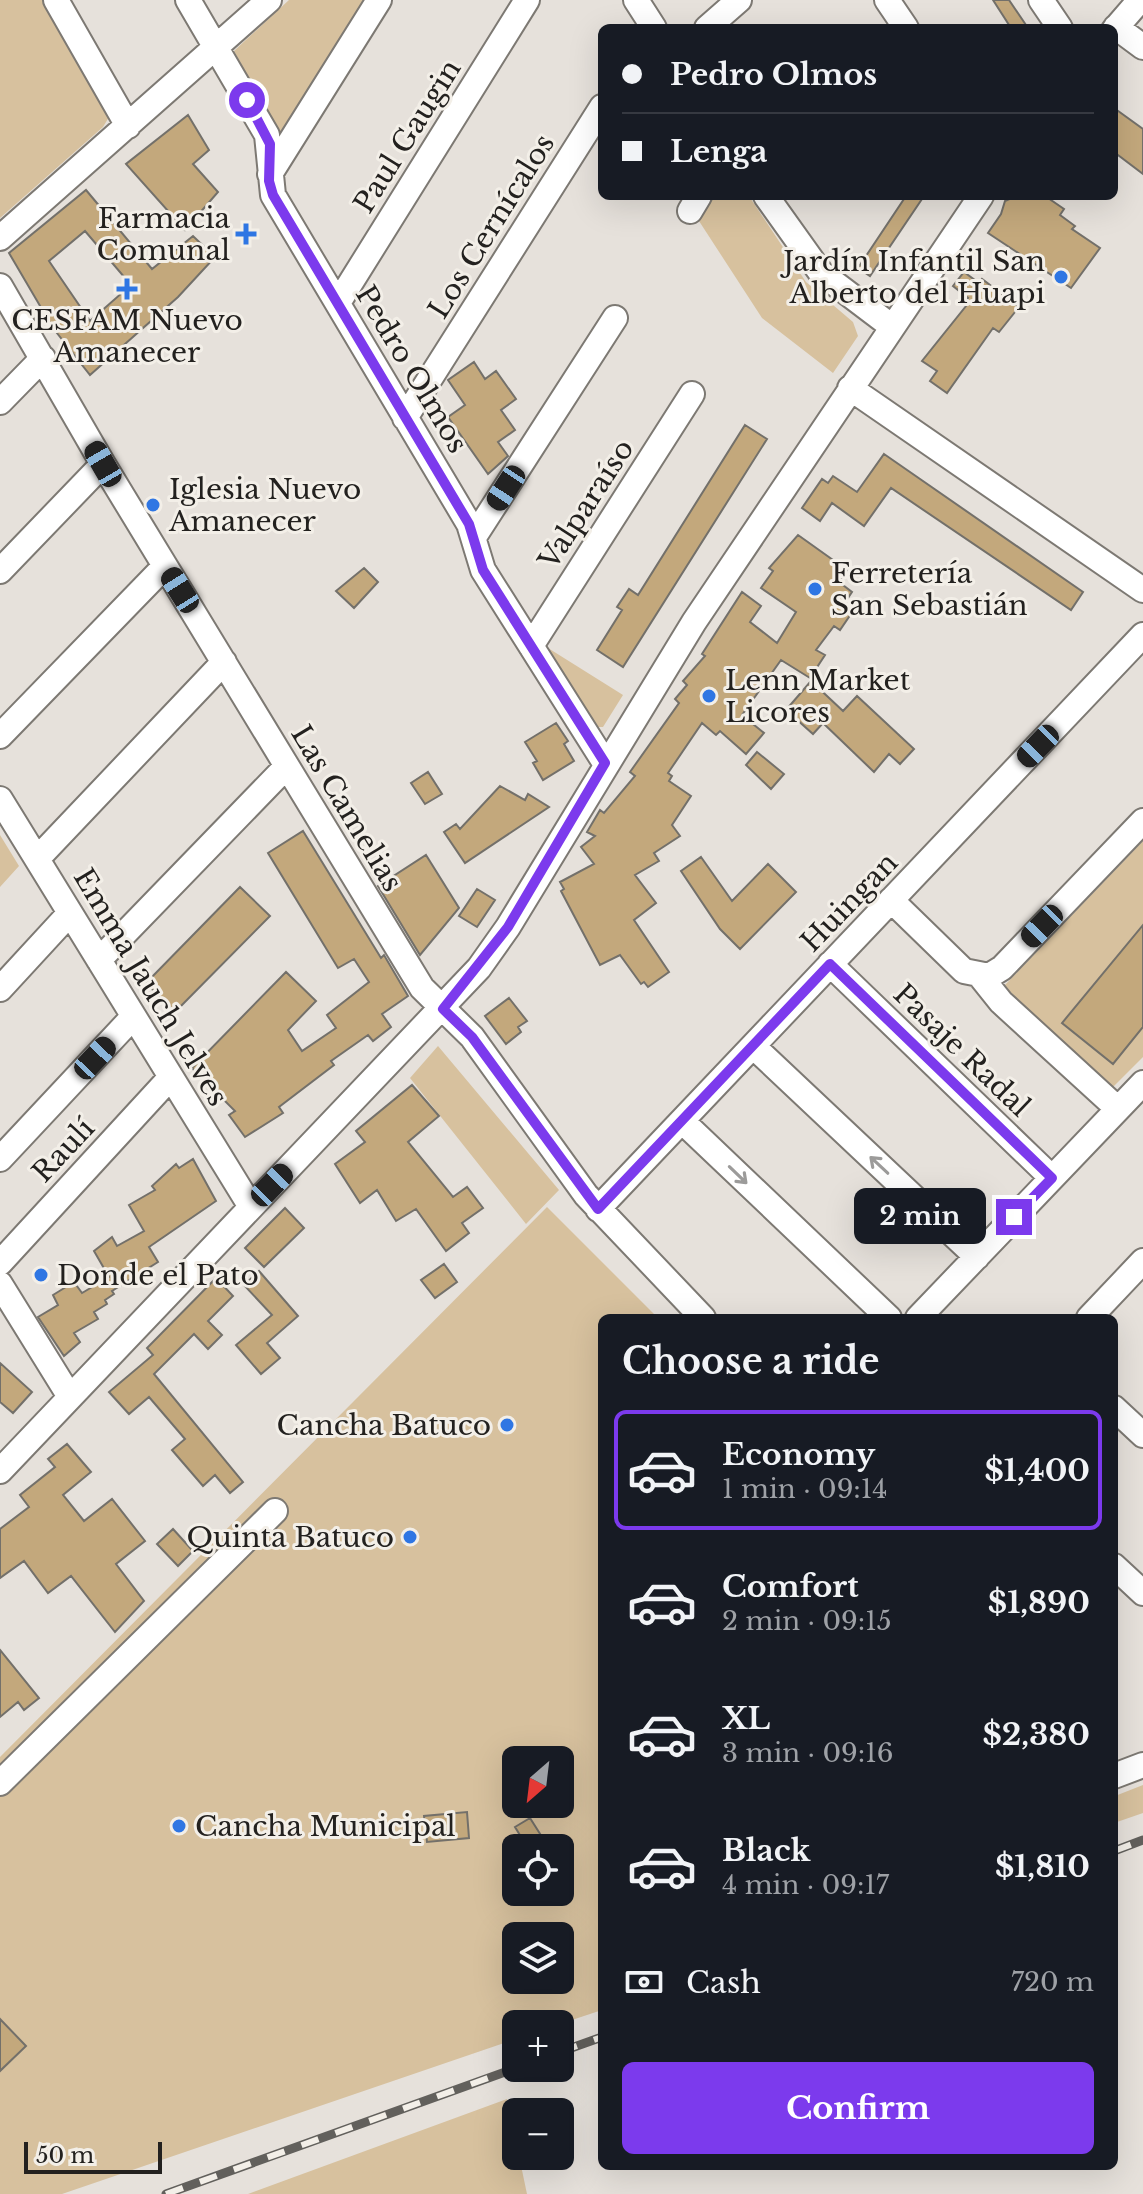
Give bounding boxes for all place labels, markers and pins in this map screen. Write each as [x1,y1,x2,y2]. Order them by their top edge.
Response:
place label: Farmacia Comunal [97,201,230,268]
marker: Farmacia Comunal [237,225,255,243]
place label: Jardín Infantil San Alberto del Huapi [779,244,1045,311]
marker: Jardín Infantil San Alberto del Huapi [1052,268,1070,286]
marker: CESFAM Nuevo Amanecer [116,278,138,300]
place label: CESFAM Nuevo Amanecer [11,303,243,370]
place label: Iglesia Nuevo Amanecer [168,472,361,539]
marker: Iglesia Nuevo Amanecer [144,496,162,514]
place label: Ferretería San Sebastián [831,556,1027,623]
marker: Ferretería San Sebastián [806,580,824,598]
place label: Lenn Market Licores [725,663,911,730]
marker: Lenn Market Licores [700,687,718,705]
place label: Donde el Pato [57,1258,259,1293]
marker: Donde el Pato [32,1266,50,1284]
place label: Cancha Batuco [277,1408,491,1443]
marker: Cancha Batuco [498,1416,516,1434]
place label: Quinta Batuco [186,1520,394,1555]
marker: Quinta Batuco [401,1528,419,1546]
place label: Cancha Municipal [195,1809,456,1844]
marker: Cancha Municipal [170,1817,188,1835]

